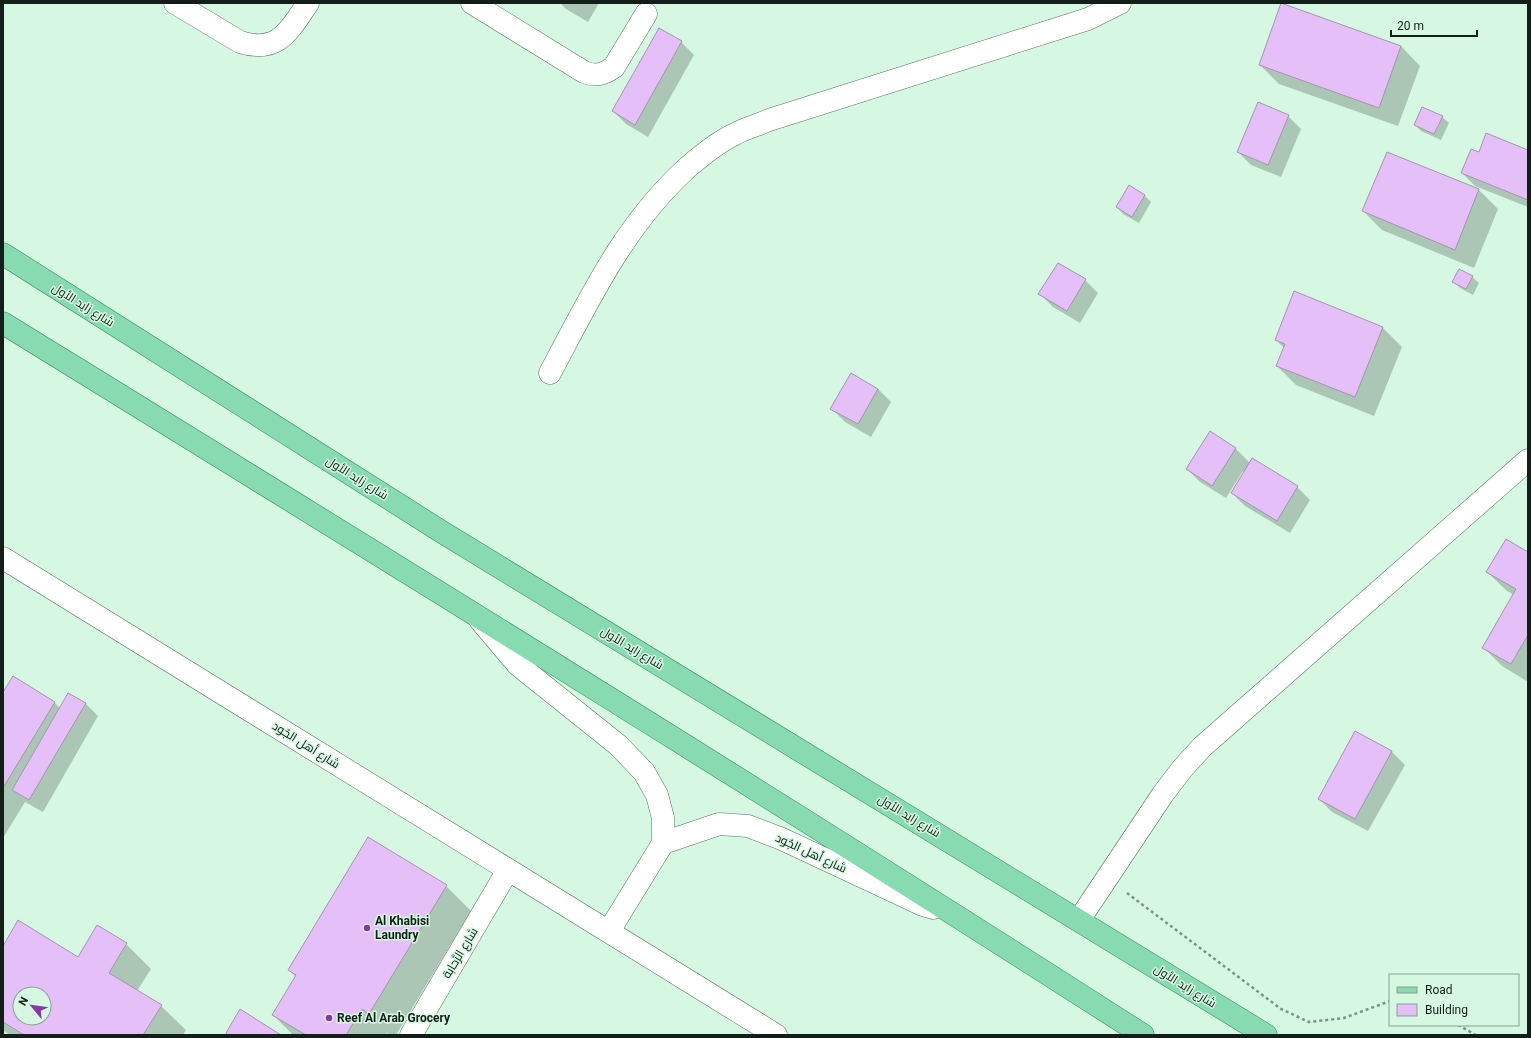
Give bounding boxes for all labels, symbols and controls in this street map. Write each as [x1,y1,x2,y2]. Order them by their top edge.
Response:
scale bar [1391,12,1477,38]
text: 20 m [1397,19,1424,33]
street label: شارع زايد الأول [49,280,117,331]
street label: شارع زايد الأول [323,453,391,504]
street label: شارع زايد الأول [598,624,666,673]
street label: شارع أهل الجُود [269,718,343,772]
street label: شارع زايد الأول [875,792,943,841]
street label: شارع أهل الجُود [773,830,849,877]
place label: Al Khabisi Laundry [375,914,429,942]
marker: Al Khabisi Laundry [362,923,372,933]
street label: شارع الرَّحابة [439,925,481,981]
street label: شارع زايد الأول [1151,961,1219,1012]
legend [1389,974,1519,1026]
text: Road [1425,983,1453,997]
north arrow [12,986,52,1026]
text: N [16,995,31,1008]
text: Building [1425,1003,1468,1017]
place label: Reef Al Arab Grocery [337,1011,451,1025]
marker: Reef Al Arab Grocery [324,1013,334,1023]

